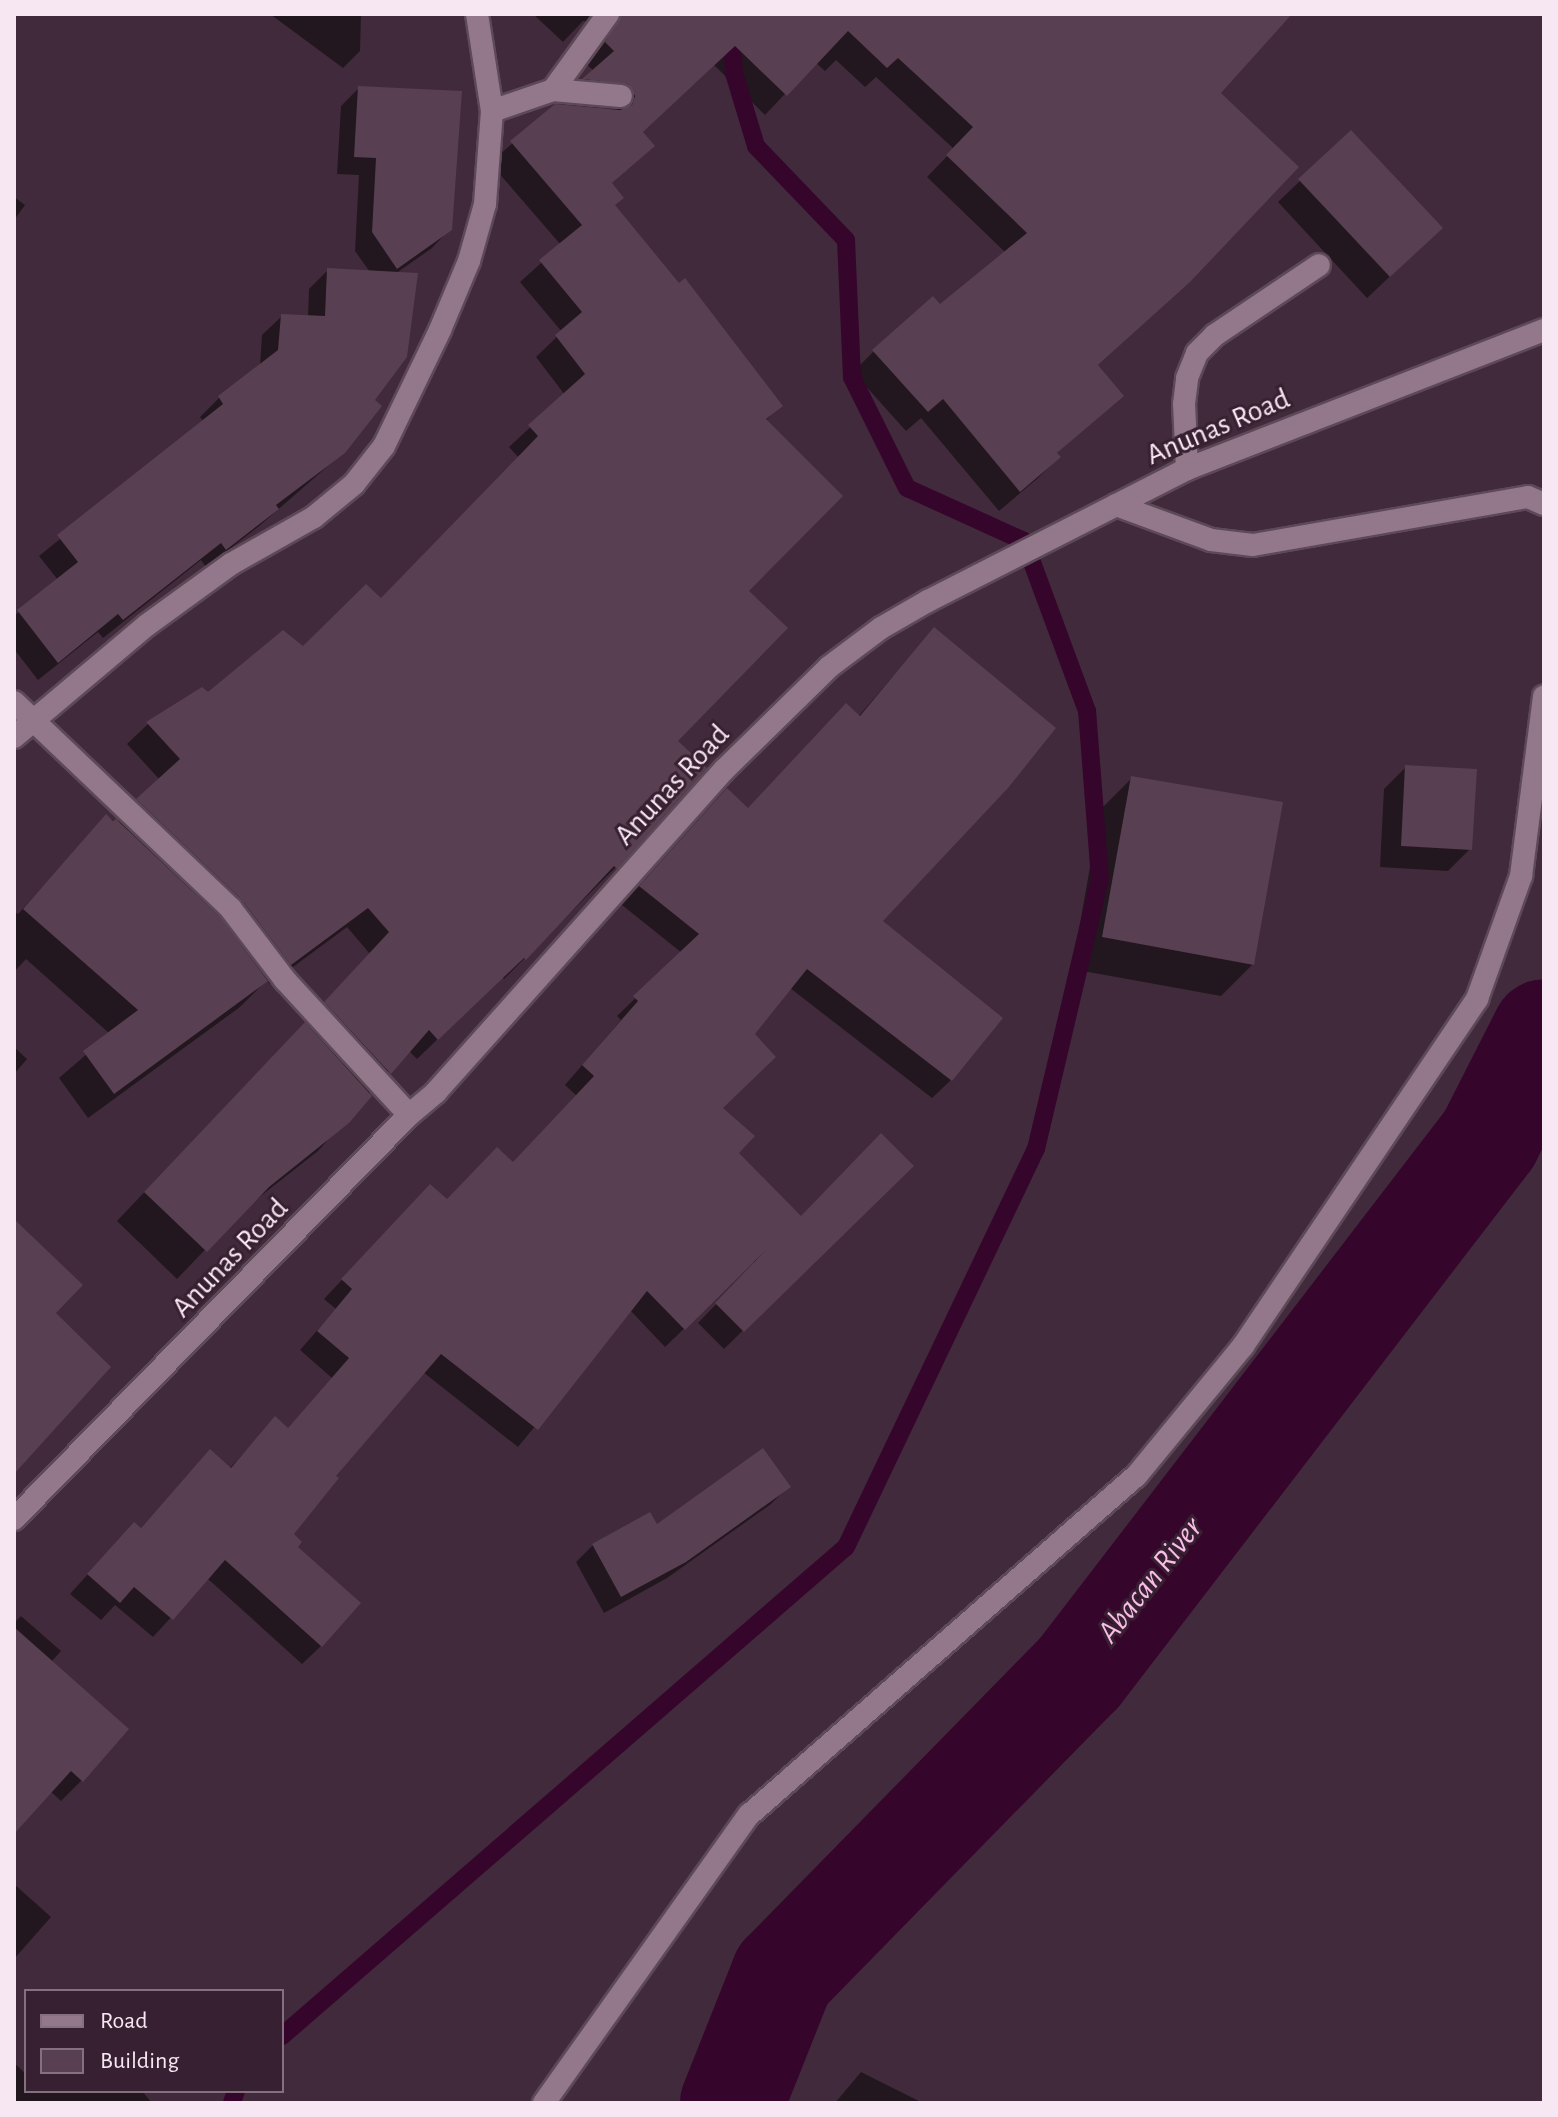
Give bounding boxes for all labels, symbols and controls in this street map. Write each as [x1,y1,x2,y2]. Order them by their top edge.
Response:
street label: Anunas Road [1141,381,1295,473]
street label: Anunas Road [607,717,737,853]
street label: Anunas Road [164,1191,296,1325]
water label: Abacan River [1089,1510,1211,1650]
legend [24,1989,284,2093]
text: Road [100,2009,148,2033]
text: Building [100,2049,179,2073]

